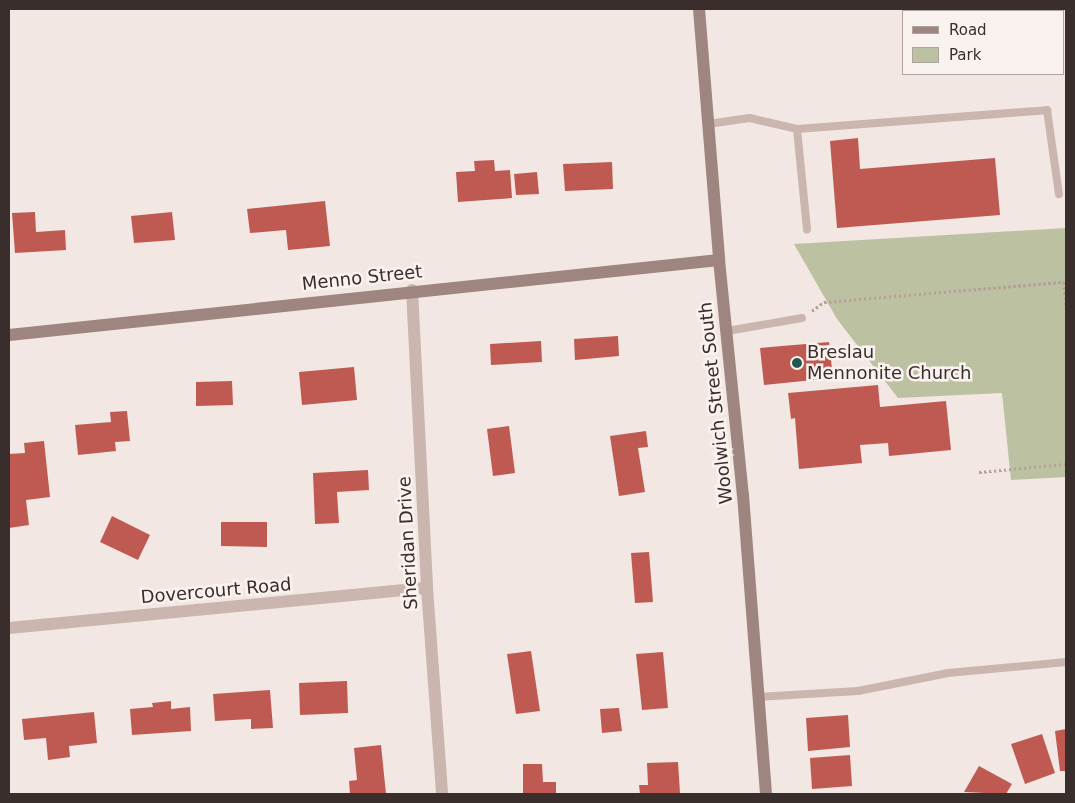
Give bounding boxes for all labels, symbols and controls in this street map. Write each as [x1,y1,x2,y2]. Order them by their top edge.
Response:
legend [902,10,1065,75]
text: Road [949,21,987,39]
text: Park [949,46,981,64]
street label: Menno Street [301,261,423,295]
street label: Woolwich Street South [695,301,737,505]
place label: Breslau Mennonite Church [807,342,971,384]
marker: Breslau Mennonite Church [791,357,803,369]
street label: Sheridan Drive [394,476,422,610]
street label: Dovercourt Road [140,574,292,608]

